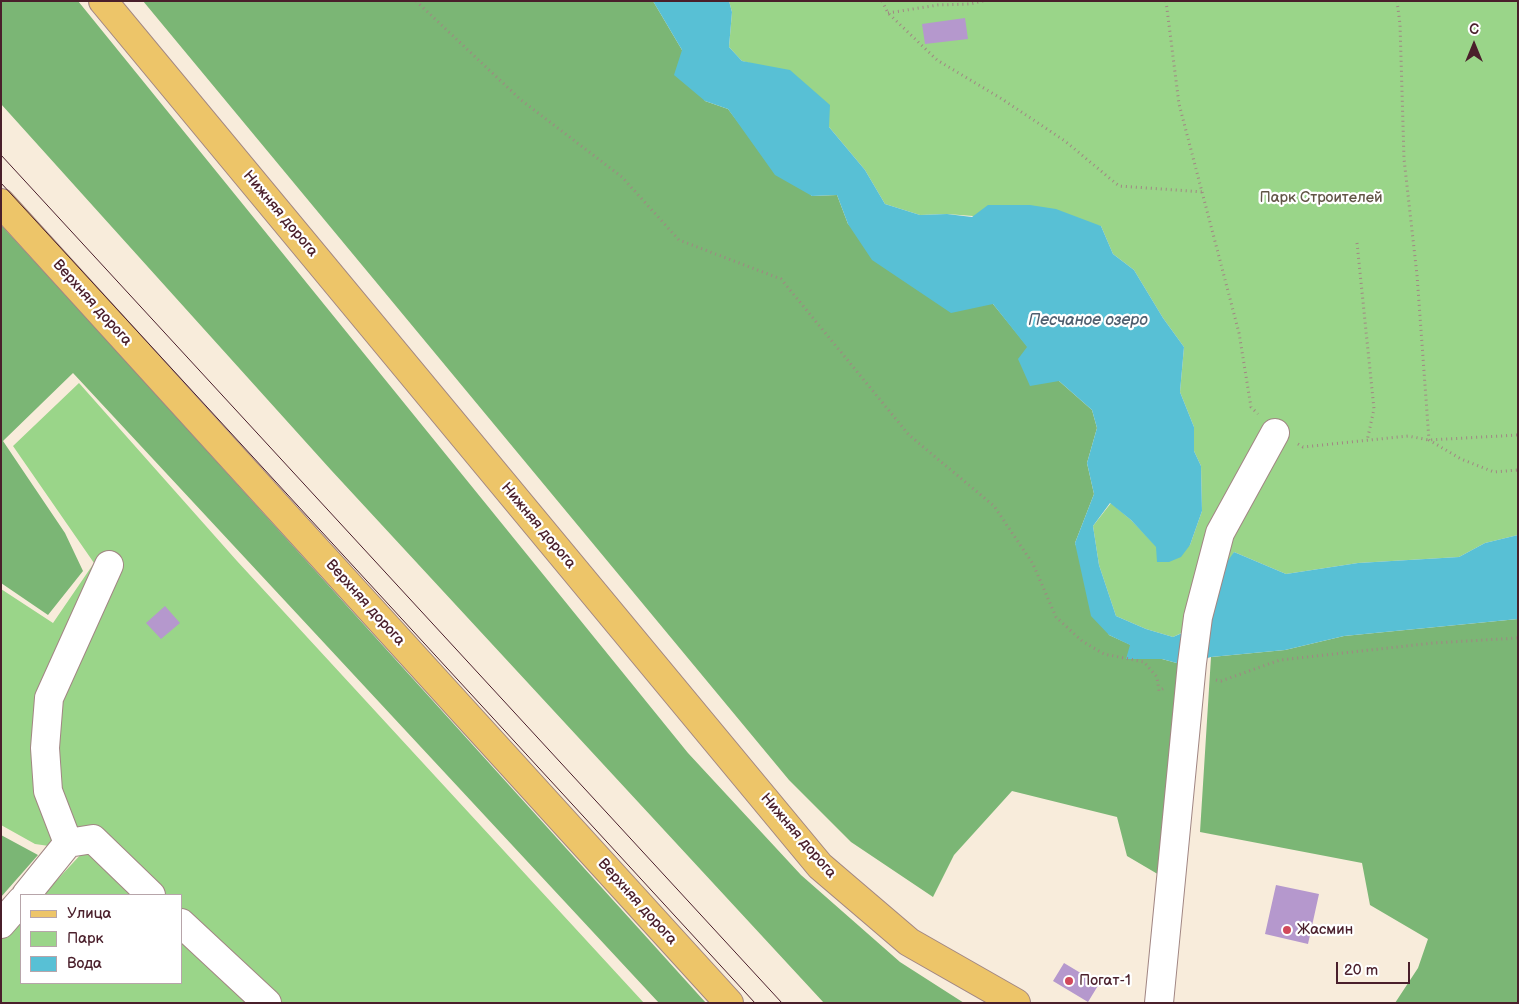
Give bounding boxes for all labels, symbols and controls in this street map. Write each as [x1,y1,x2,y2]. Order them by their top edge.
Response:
north arrow [1449,20,1499,70]
text: С [1469,21,1479,38]
street label: Нижняя дорога [239,167,321,261]
park label: Парк Строителей [1259,189,1383,207]
street label: Верхняя дорога [49,256,135,350]
water label: Песчаное озеро [1028,311,1148,331]
street label: Нижняя дорога [497,479,579,573]
street label: Верхняя дорога [322,556,408,650]
street label: Нижняя дорога [756,790,840,882]
street label: Верхняя дорога [594,855,680,949]
legend [20,894,182,984]
text: Улица [67,904,111,923]
place label: Жасмин [1297,921,1353,939]
marker: Жасмин [1281,924,1293,936]
text: Парк [67,929,104,948]
scale bar [1339,952,1413,984]
text: Вода [67,954,102,973]
text: 20 m [1344,961,1378,980]
place label: Погат-1 [1079,972,1131,990]
marker: Погат-1 [1063,975,1075,987]

